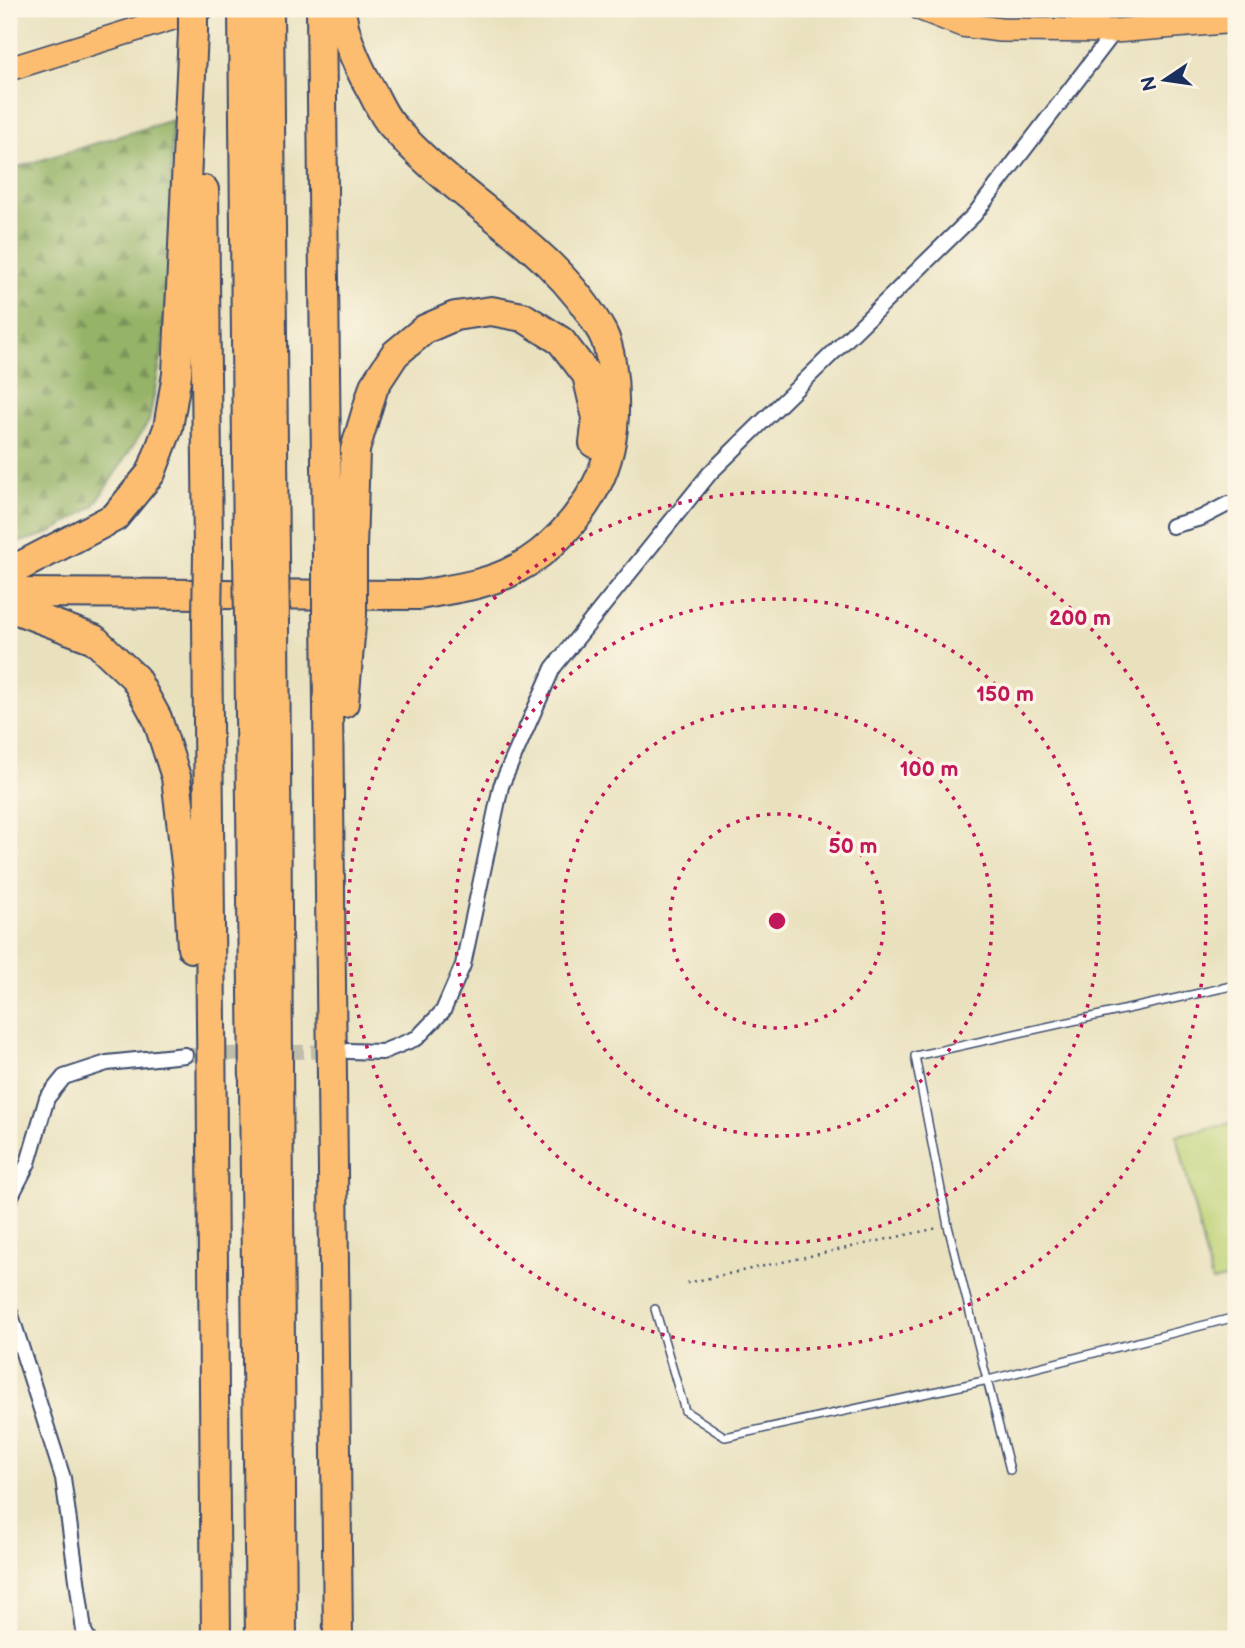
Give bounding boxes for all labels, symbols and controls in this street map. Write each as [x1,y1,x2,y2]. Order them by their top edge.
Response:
north arrow [1130,46,1200,116]
text: N [1137,74,1163,93]
text: 200 m [1049,606,1111,631]
text: 150 m [976,682,1034,707]
text: 100 m [900,757,958,782]
text: 50 m [829,834,877,859]
centre of rings [765,909,789,933]

